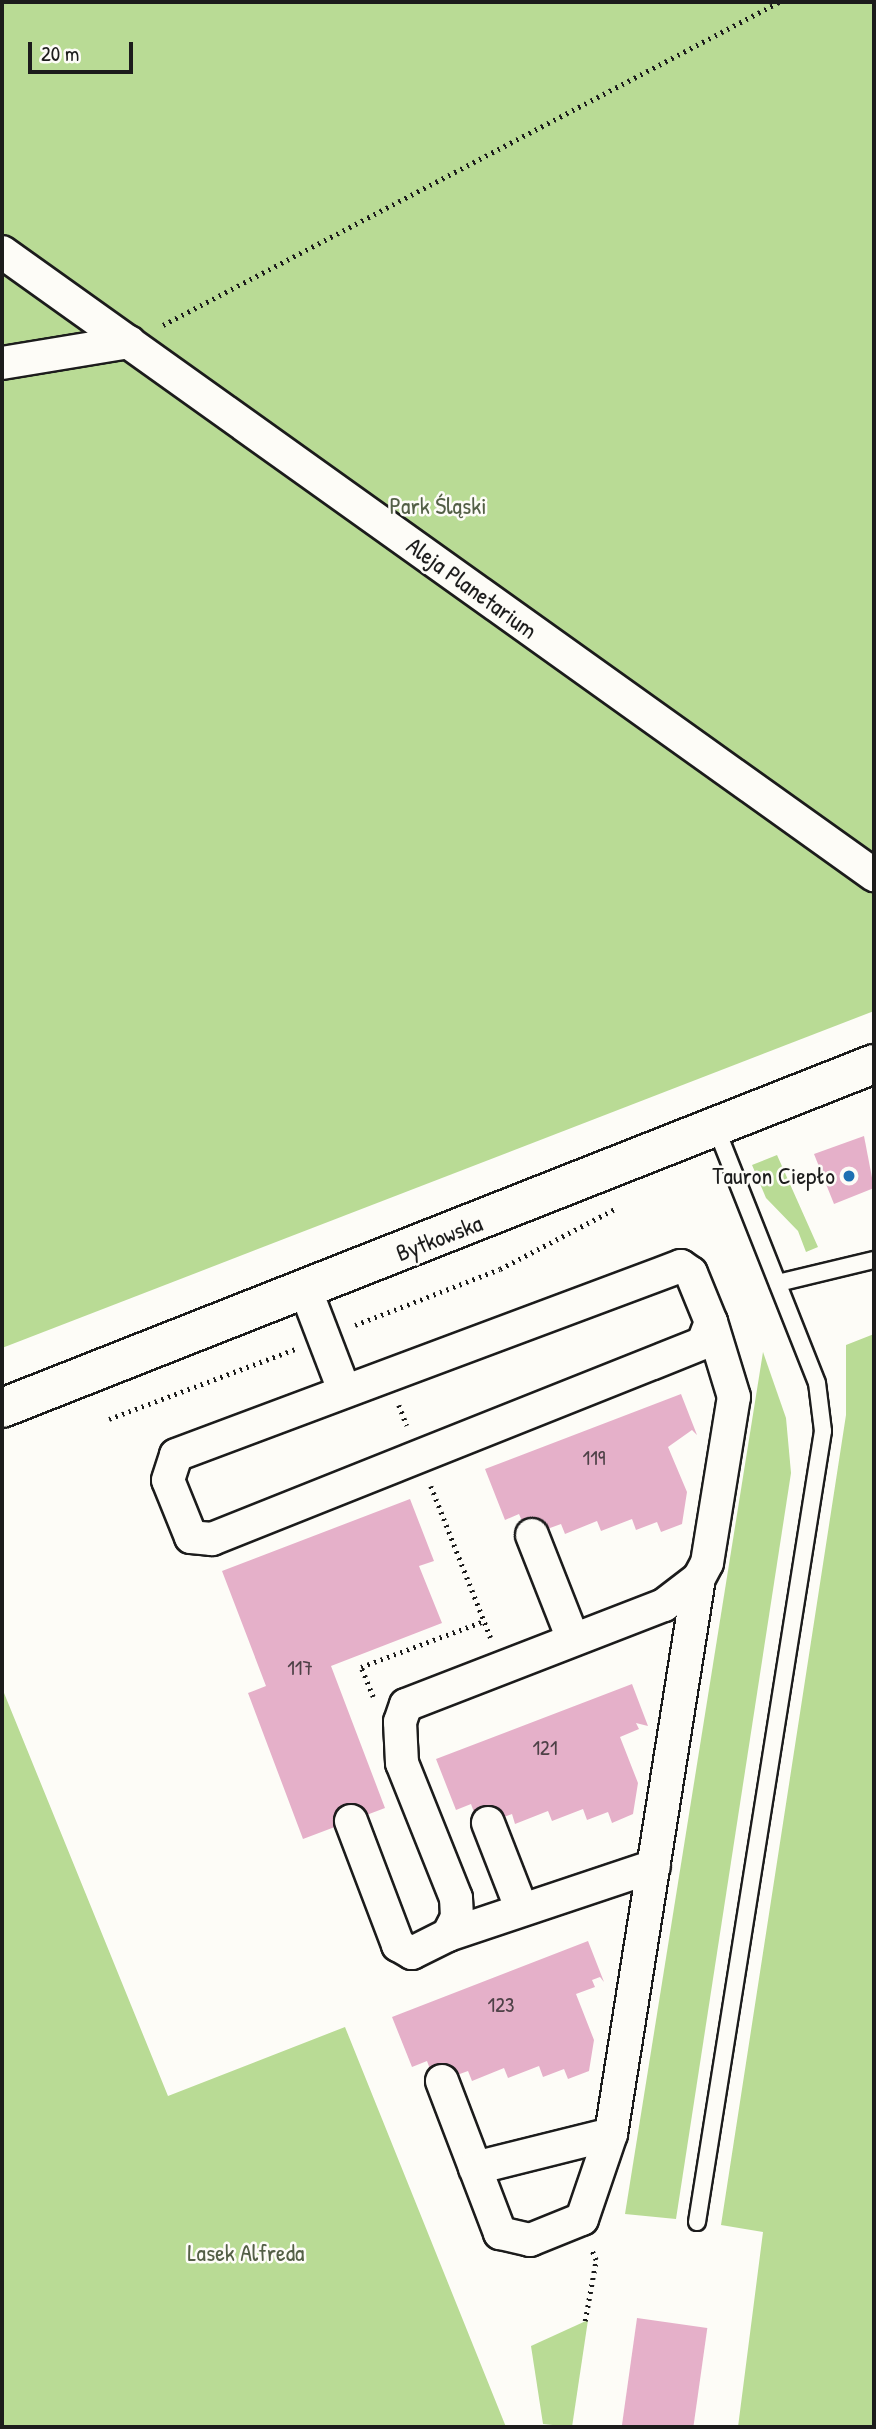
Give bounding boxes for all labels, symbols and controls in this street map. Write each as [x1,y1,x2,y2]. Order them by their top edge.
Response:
scale bar [32,28,136,72]
text: 20 m [41,39,79,68]
park label: Park Śląski [389,492,487,520]
street label: Aleja Planetarium [401,531,543,645]
place label: Tauron Ciepło [712,1162,835,1190]
marker: Tauron Ciepło [841,1168,857,1184]
street label: Bytkowska [392,1208,486,1268]
house number: 119 [583,1445,605,1471]
house number: 117 [287,1655,313,1681]
house number: 121 [532,1735,558,1761]
house number: 123 [488,1992,514,2018]
park label: Lasek Alfreda [188,2239,304,2267]

